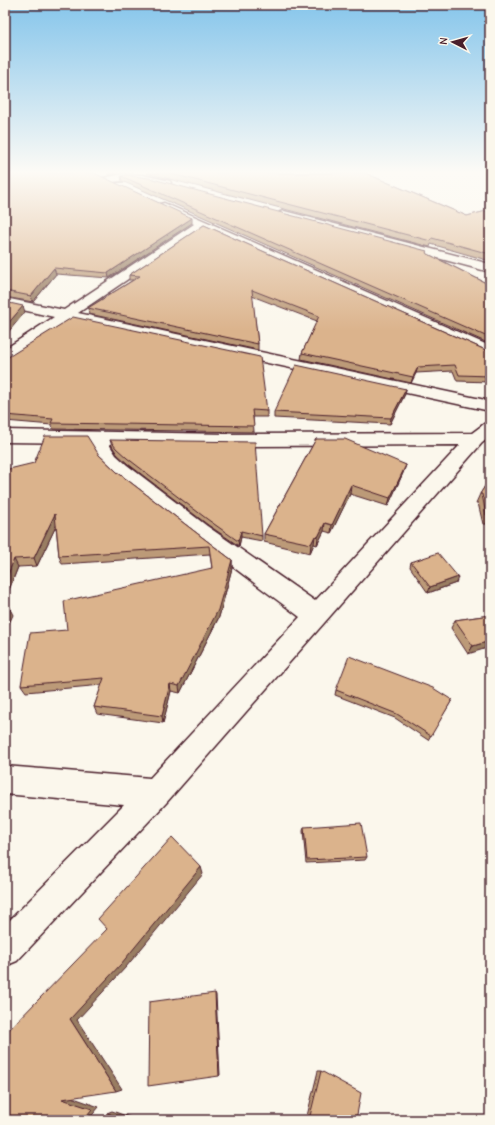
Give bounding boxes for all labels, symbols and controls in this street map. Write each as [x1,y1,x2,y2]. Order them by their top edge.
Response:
north arrow [433,22,473,62]
text: N [437,37,450,45]

